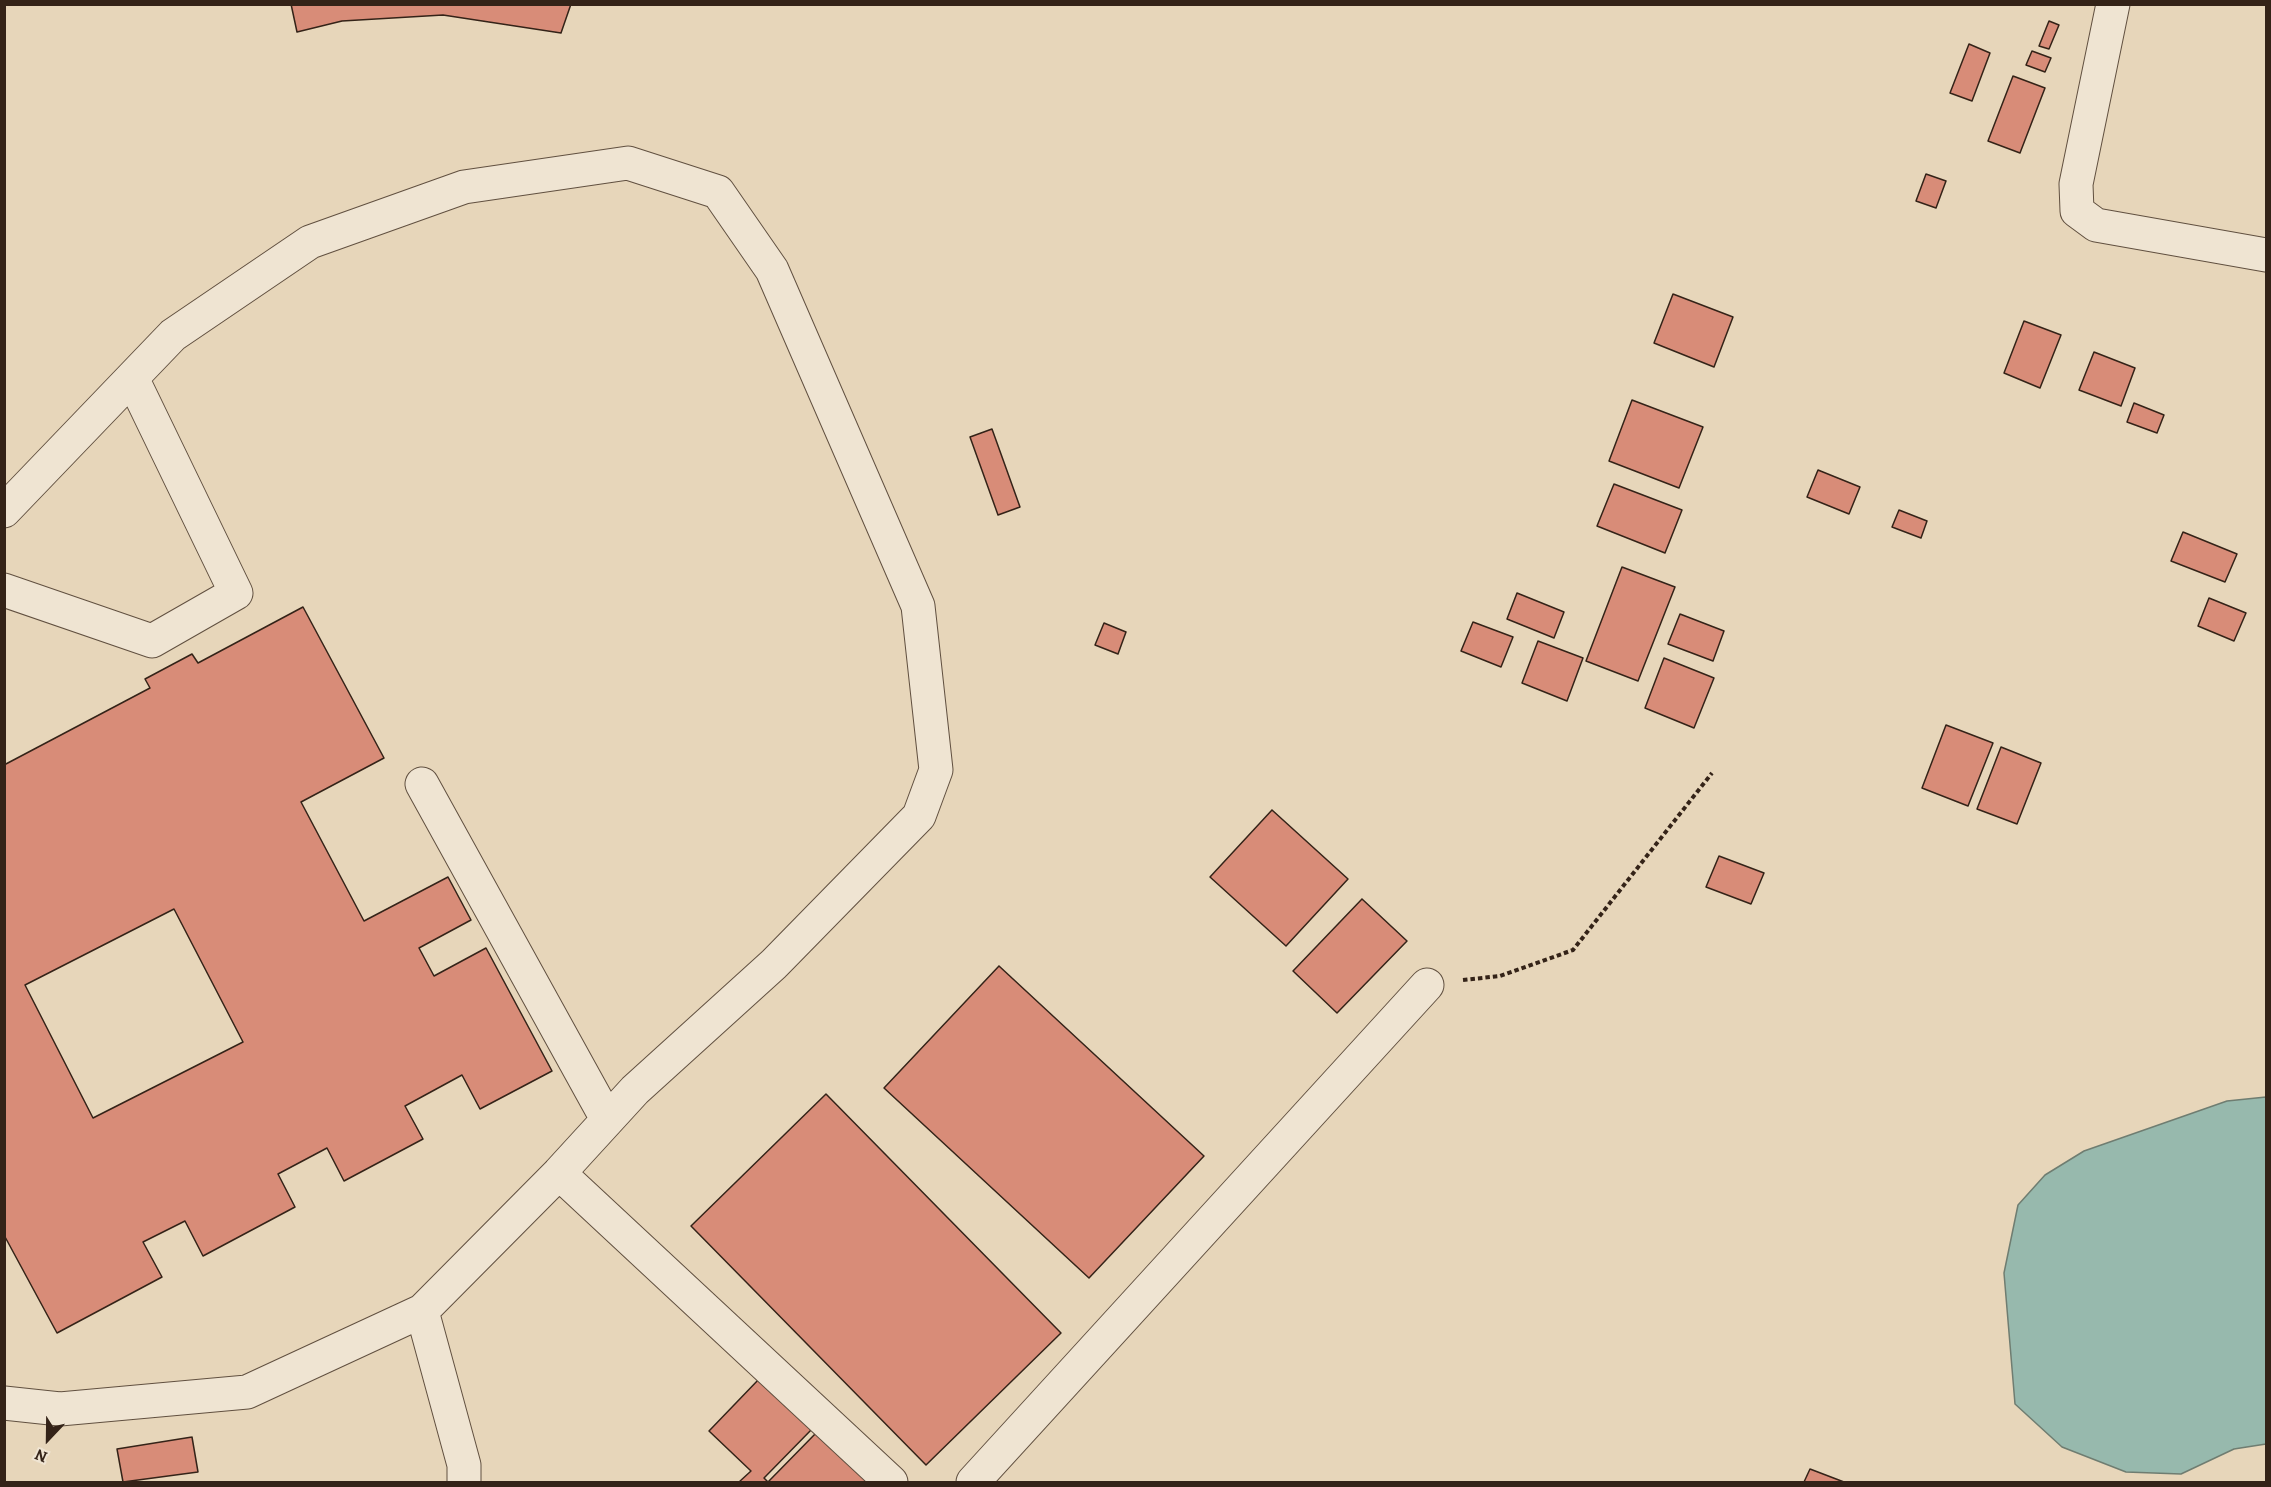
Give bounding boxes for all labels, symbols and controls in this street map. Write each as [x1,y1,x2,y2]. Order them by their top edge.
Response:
north arrow [18,1409,78,1469]
text: N [32,1443,51,1468]

